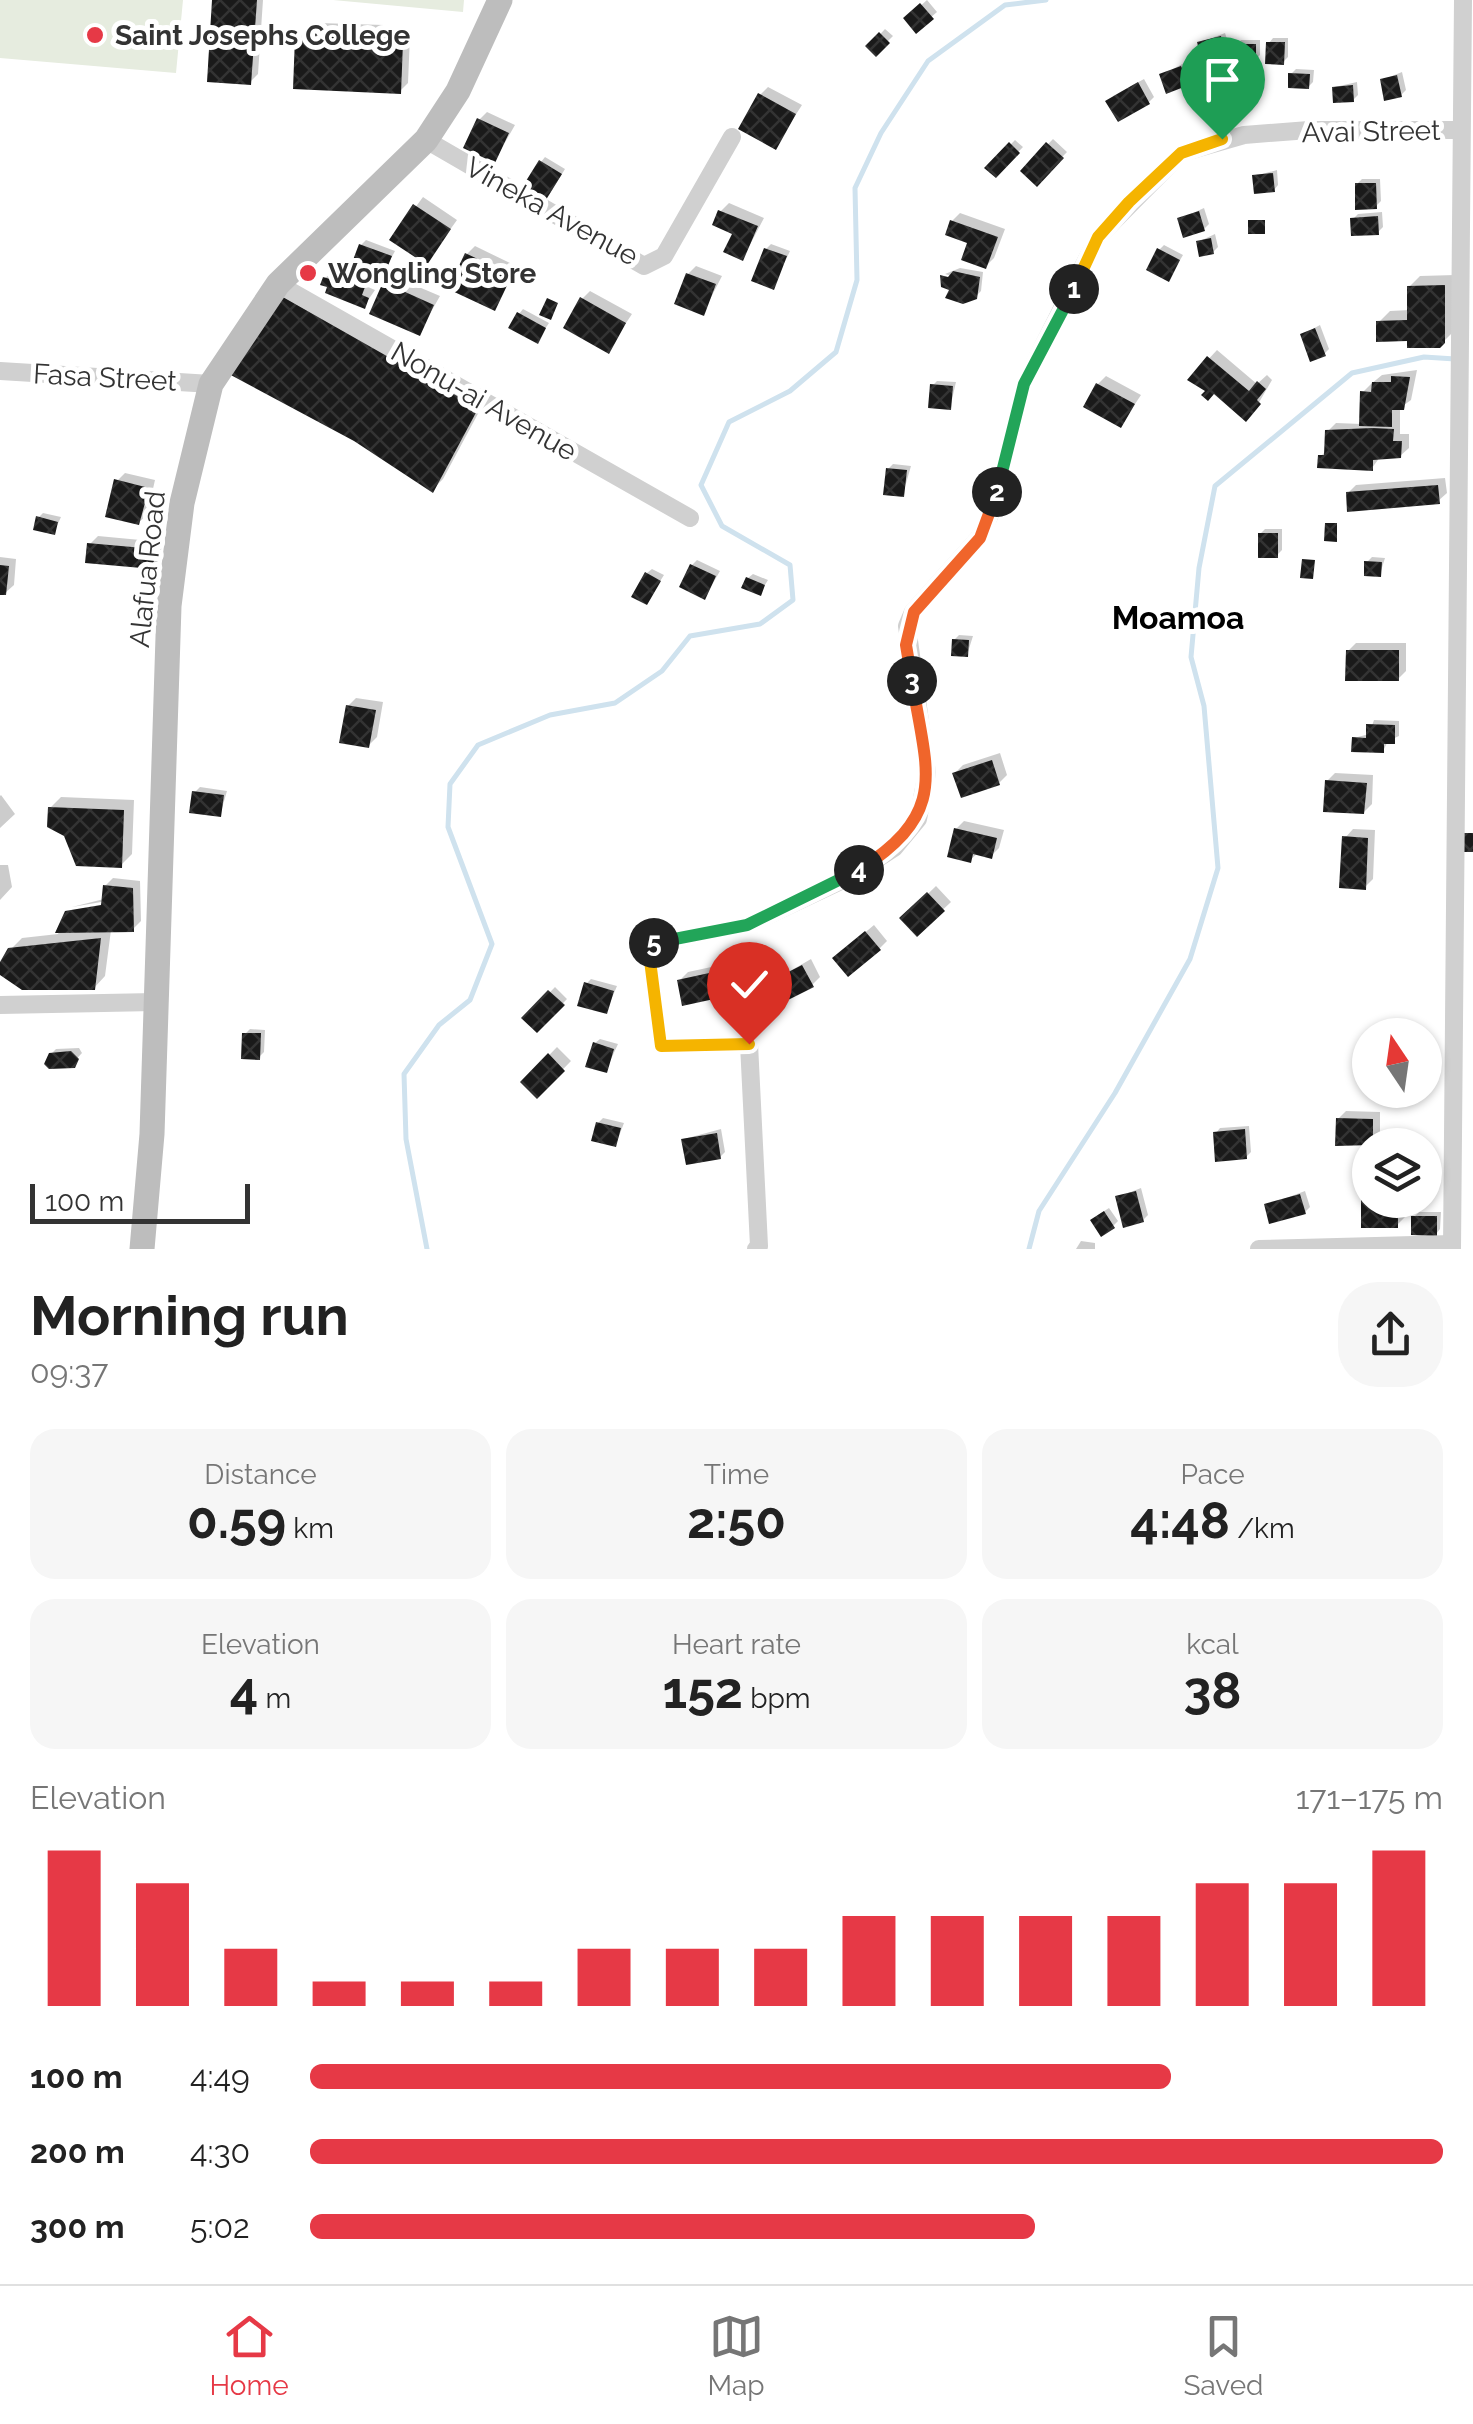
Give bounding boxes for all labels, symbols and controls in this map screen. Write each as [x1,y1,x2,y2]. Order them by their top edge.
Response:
place label: Saint Josephs College [115,19,411,52]
marker: Saint Josephs College [84,24,106,46]
pin [1180,37,1265,140]
icon: arrive [1195,52,1250,107]
street label: Avai Street [1301,114,1441,149]
street label: Vineka Avenue [460,150,644,273]
place label: Wongling Store [328,257,537,290]
marker: Wongling Store [297,262,319,284]
pin: 1 [1049,264,1099,314]
text: 1 [1067,272,1081,305]
street label: Nonu-ai Avenue [385,335,582,468]
street label: Fasa Street [32,357,178,398]
pin: 2 [972,467,1022,517]
text: 2 [989,475,1005,508]
street label: Alafua Road [123,489,172,649]
district label: Moamoa [1112,599,1244,636]
pin: 3 [887,656,937,706]
text: 3 [904,664,920,697]
pin: 4 [834,845,884,895]
text: 4 [851,853,867,886]
pin: 5 [629,918,679,968]
text: 5 [646,926,662,959]
pin [707,942,792,1045]
icon: check [722,957,777,1012]
north arrow [1352,1018,1442,1108]
map controls [1352,1018,1442,1218]
button: layers [1352,1128,1442,1218]
scale bar [30,1179,250,1224]
text: 100 m [45,1185,124,1218]
button: share [1338,1282,1443,1387]
text: Morning run [30,1283,349,1348]
text: 09:37 [30,1353,108,1390]
text: Distance [204,1458,317,1491]
text: Time [704,1458,769,1491]
text: Pace [1180,1458,1245,1491]
text: 0.59 [187,1491,286,1550]
text: 2:50 [687,1491,786,1550]
text: 4:48 [1130,1491,1230,1550]
text: km [286,1512,334,1545]
text: /km [1230,1512,1295,1545]
text: Elevation [201,1628,320,1661]
text: Heart rate [672,1628,801,1661]
text: kcal [1186,1628,1239,1661]
text: 4 [230,1661,258,1720]
text: 152 [662,1661,743,1720]
text: 38 [1183,1661,1242,1720]
text: m [258,1682,291,1715]
text: bpm [743,1682,811,1715]
text: Elevation [30,1779,166,1816]
text: 171–175 m [1296,1779,1443,1816]
text: 100 m [30,2058,123,2095]
text: 4:49 [190,2058,250,2095]
text: 200 m [30,2133,125,2170]
text: 4:30 [190,2133,250,2170]
text: 300 m [30,2208,125,2245]
text: 5:02 [190,2208,250,2245]
tab: Home [209,2309,289,2402]
tab: Map [708,2309,765,2402]
tab: Saved [1183,2309,1264,2402]

